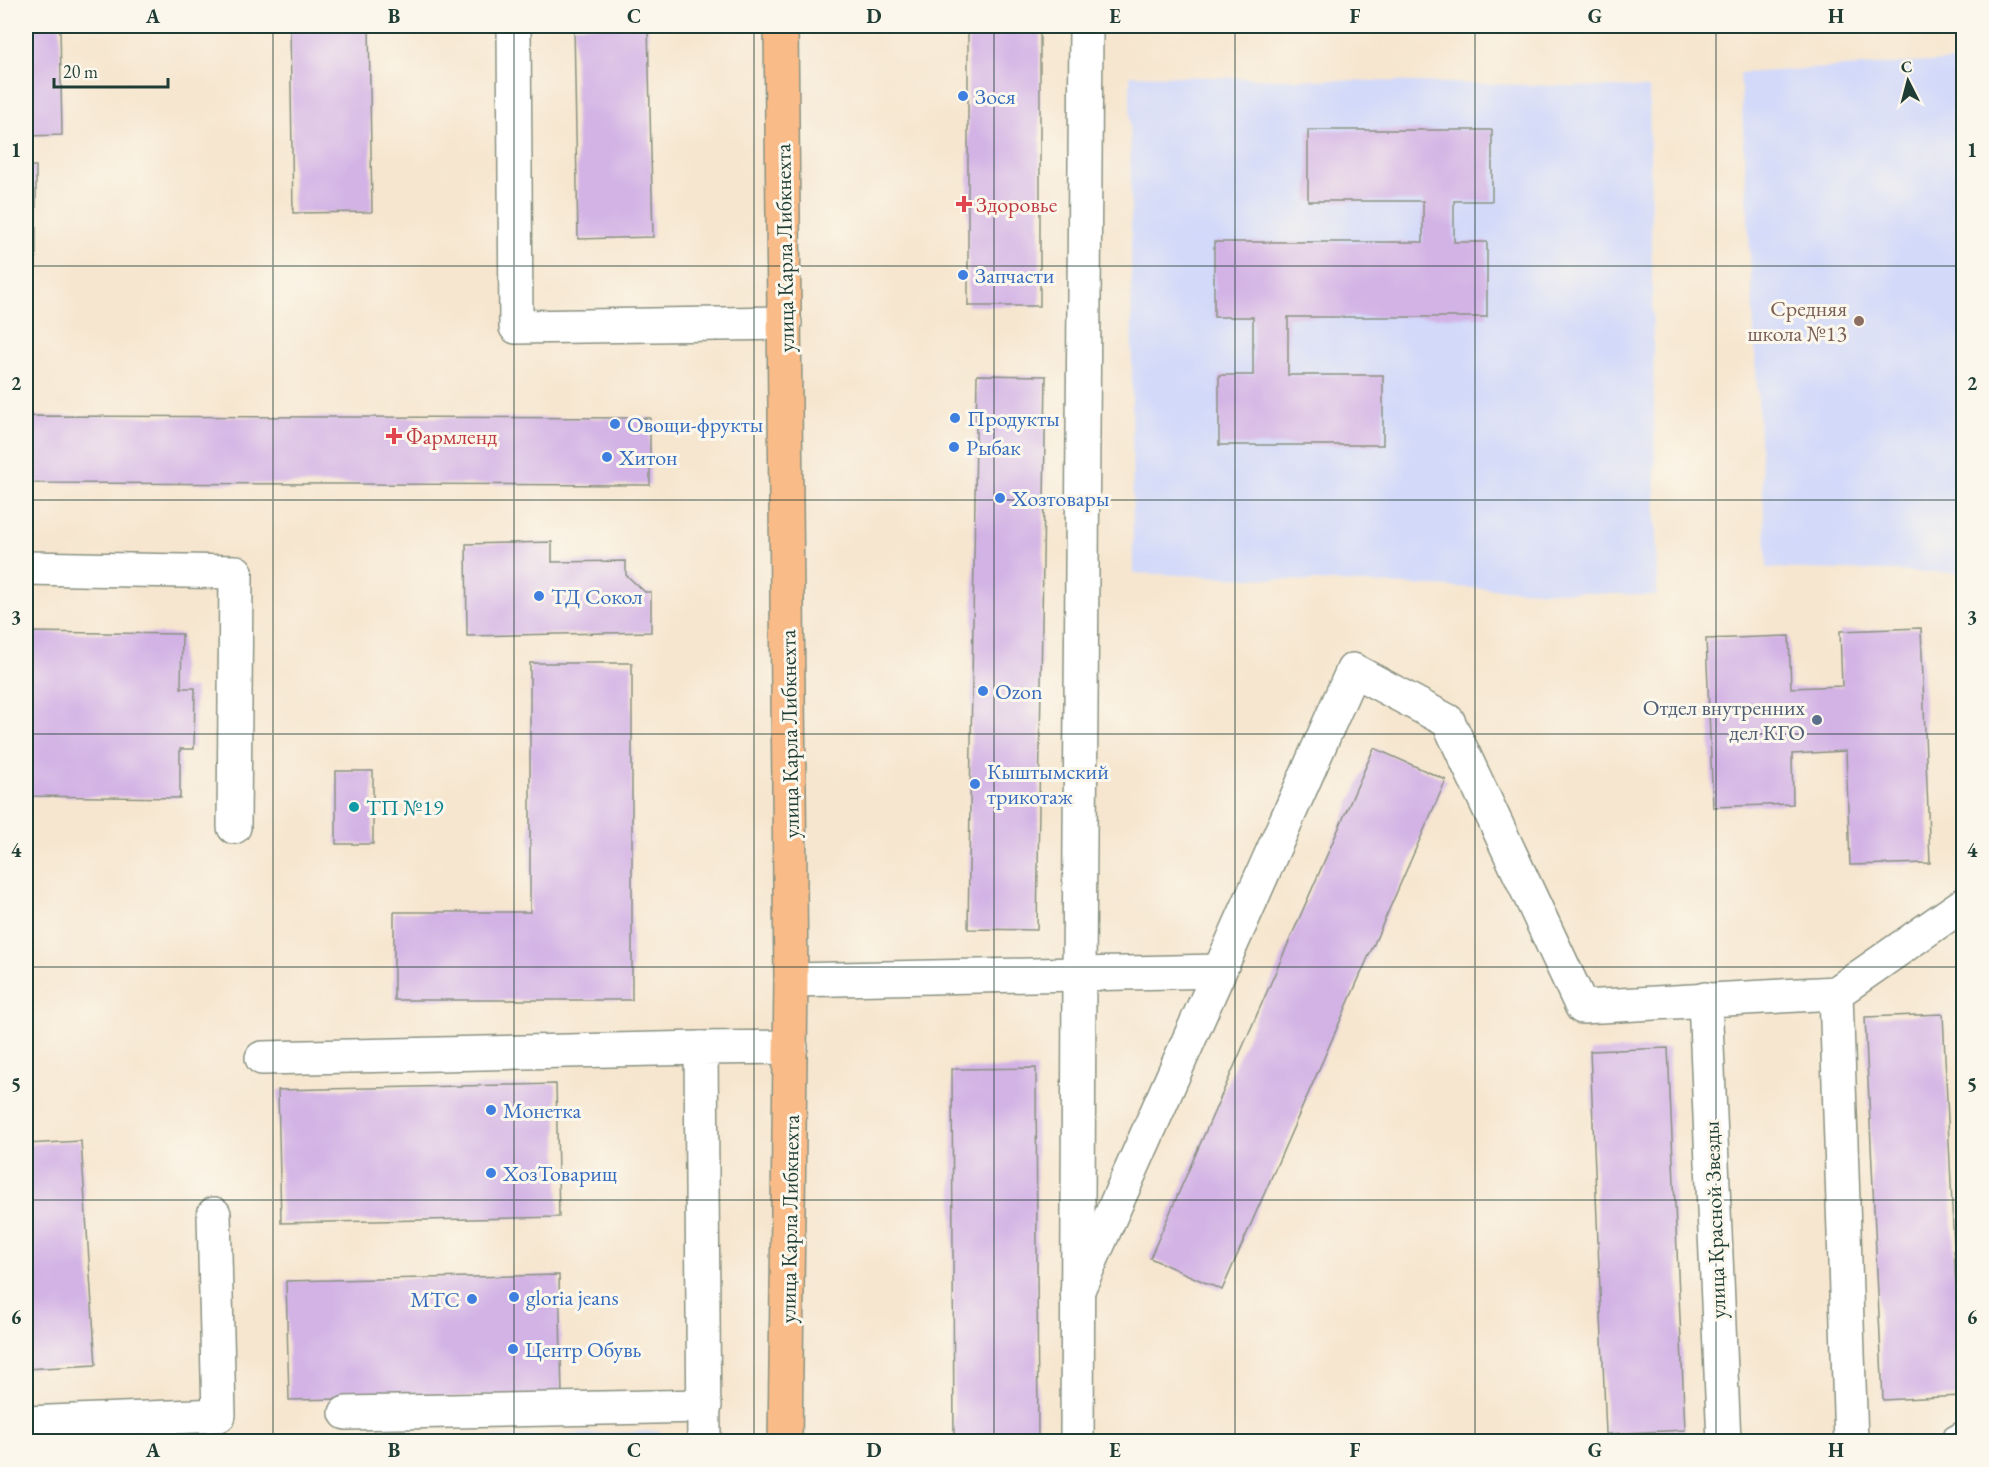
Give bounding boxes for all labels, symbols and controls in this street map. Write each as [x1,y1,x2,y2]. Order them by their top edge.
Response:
text: A [145,3,161,29]
text: B [388,3,400,29]
text: C [627,3,641,29]
text: D [866,3,882,29]
text: E [1109,3,1121,29]
text: F [1350,3,1361,29]
text: G [1588,3,1602,29]
text: H [1828,3,1844,29]
scale bar [54,51,168,89]
north arrow [1878,51,1938,111]
text: С [1900,56,1913,78]
text: 20 m [63,60,98,83]
place label: Зося [975,82,1016,111]
marker: Зося [956,89,970,103]
text: 1 [11,137,21,163]
text: 1 [1967,137,1977,163]
street label: улица Карла Либкнехта [768,143,801,353]
place label: Здоровье [976,190,1058,219]
marker: Здоровье [957,197,971,211]
place label: Запчасти [975,261,1055,290]
marker: Запчасти [956,268,970,282]
place label: Средняя школа №13 [1747,294,1847,348]
marker: Средняя школа №13 [1852,314,1866,328]
text: 2 [11,370,22,396]
text: 2 [1967,370,1978,396]
place label: Продукты [967,404,1060,433]
place label: Овощи-фрукты [627,410,763,439]
marker: Продукты [948,411,962,425]
marker: Овощи-фрукты [608,417,622,431]
place label: Фармленд [406,422,497,451]
marker: Фармленд [387,429,401,443]
place label: Рыбак [966,433,1021,462]
marker: Рыбак [947,440,961,454]
place label: Хитон [618,443,678,472]
marker: Хитон [600,450,614,464]
place label: Хозтовары [1011,484,1109,513]
marker: Хозтовары [993,491,1007,505]
place label: ТД Сокол [551,582,643,611]
marker: ТД Сокол [532,589,546,603]
text: 3 [11,604,21,630]
text: 3 [1967,604,1977,630]
street label: улица Карла Либкнехта [773,629,806,839]
place label: Ozon [995,677,1043,706]
marker: Ozon [976,684,990,698]
place label: Отдел внутренних дел КГО [1643,693,1806,747]
marker: Отдел внутренних дел КГО [1810,713,1824,727]
place label: Кыштымский трикотаж [987,757,1109,811]
marker: Кыштымский трикотаж [968,777,982,791]
place label: ТП №19 [366,793,444,822]
marker: ТП №19 [347,800,361,814]
text: 4 [11,837,22,863]
text: 4 [1967,837,1978,863]
text: 5 [11,1071,21,1097]
text: 5 [1967,1071,1977,1097]
place label: Монетка [503,1096,582,1125]
marker: Монетка [484,1103,498,1117]
street label: улица Карла Либкнехта [773,1114,806,1324]
street label: улица Красной Звезды [1697,1121,1732,1319]
place label: ХозТоварищ [502,1159,617,1188]
marker: ХозТоварищ [484,1166,498,1180]
place label: gloria jeans [526,1283,619,1312]
place label: МТС [410,1285,460,1314]
marker: gloria jeans [507,1290,521,1304]
marker: МТС [465,1292,479,1306]
text: 6 [11,1304,22,1330]
text: 6 [1967,1304,1978,1330]
place label: Центр Обувь [525,1335,642,1364]
marker: Центр Обувь [506,1342,520,1356]
text: A [145,1437,161,1463]
text: B [388,1437,400,1463]
text: C [627,1437,641,1463]
text: D [866,1437,882,1463]
text: E [1109,1437,1121,1463]
text: F [1350,1437,1361,1463]
text: G [1588,1437,1602,1463]
text: H [1828,1437,1844,1463]

